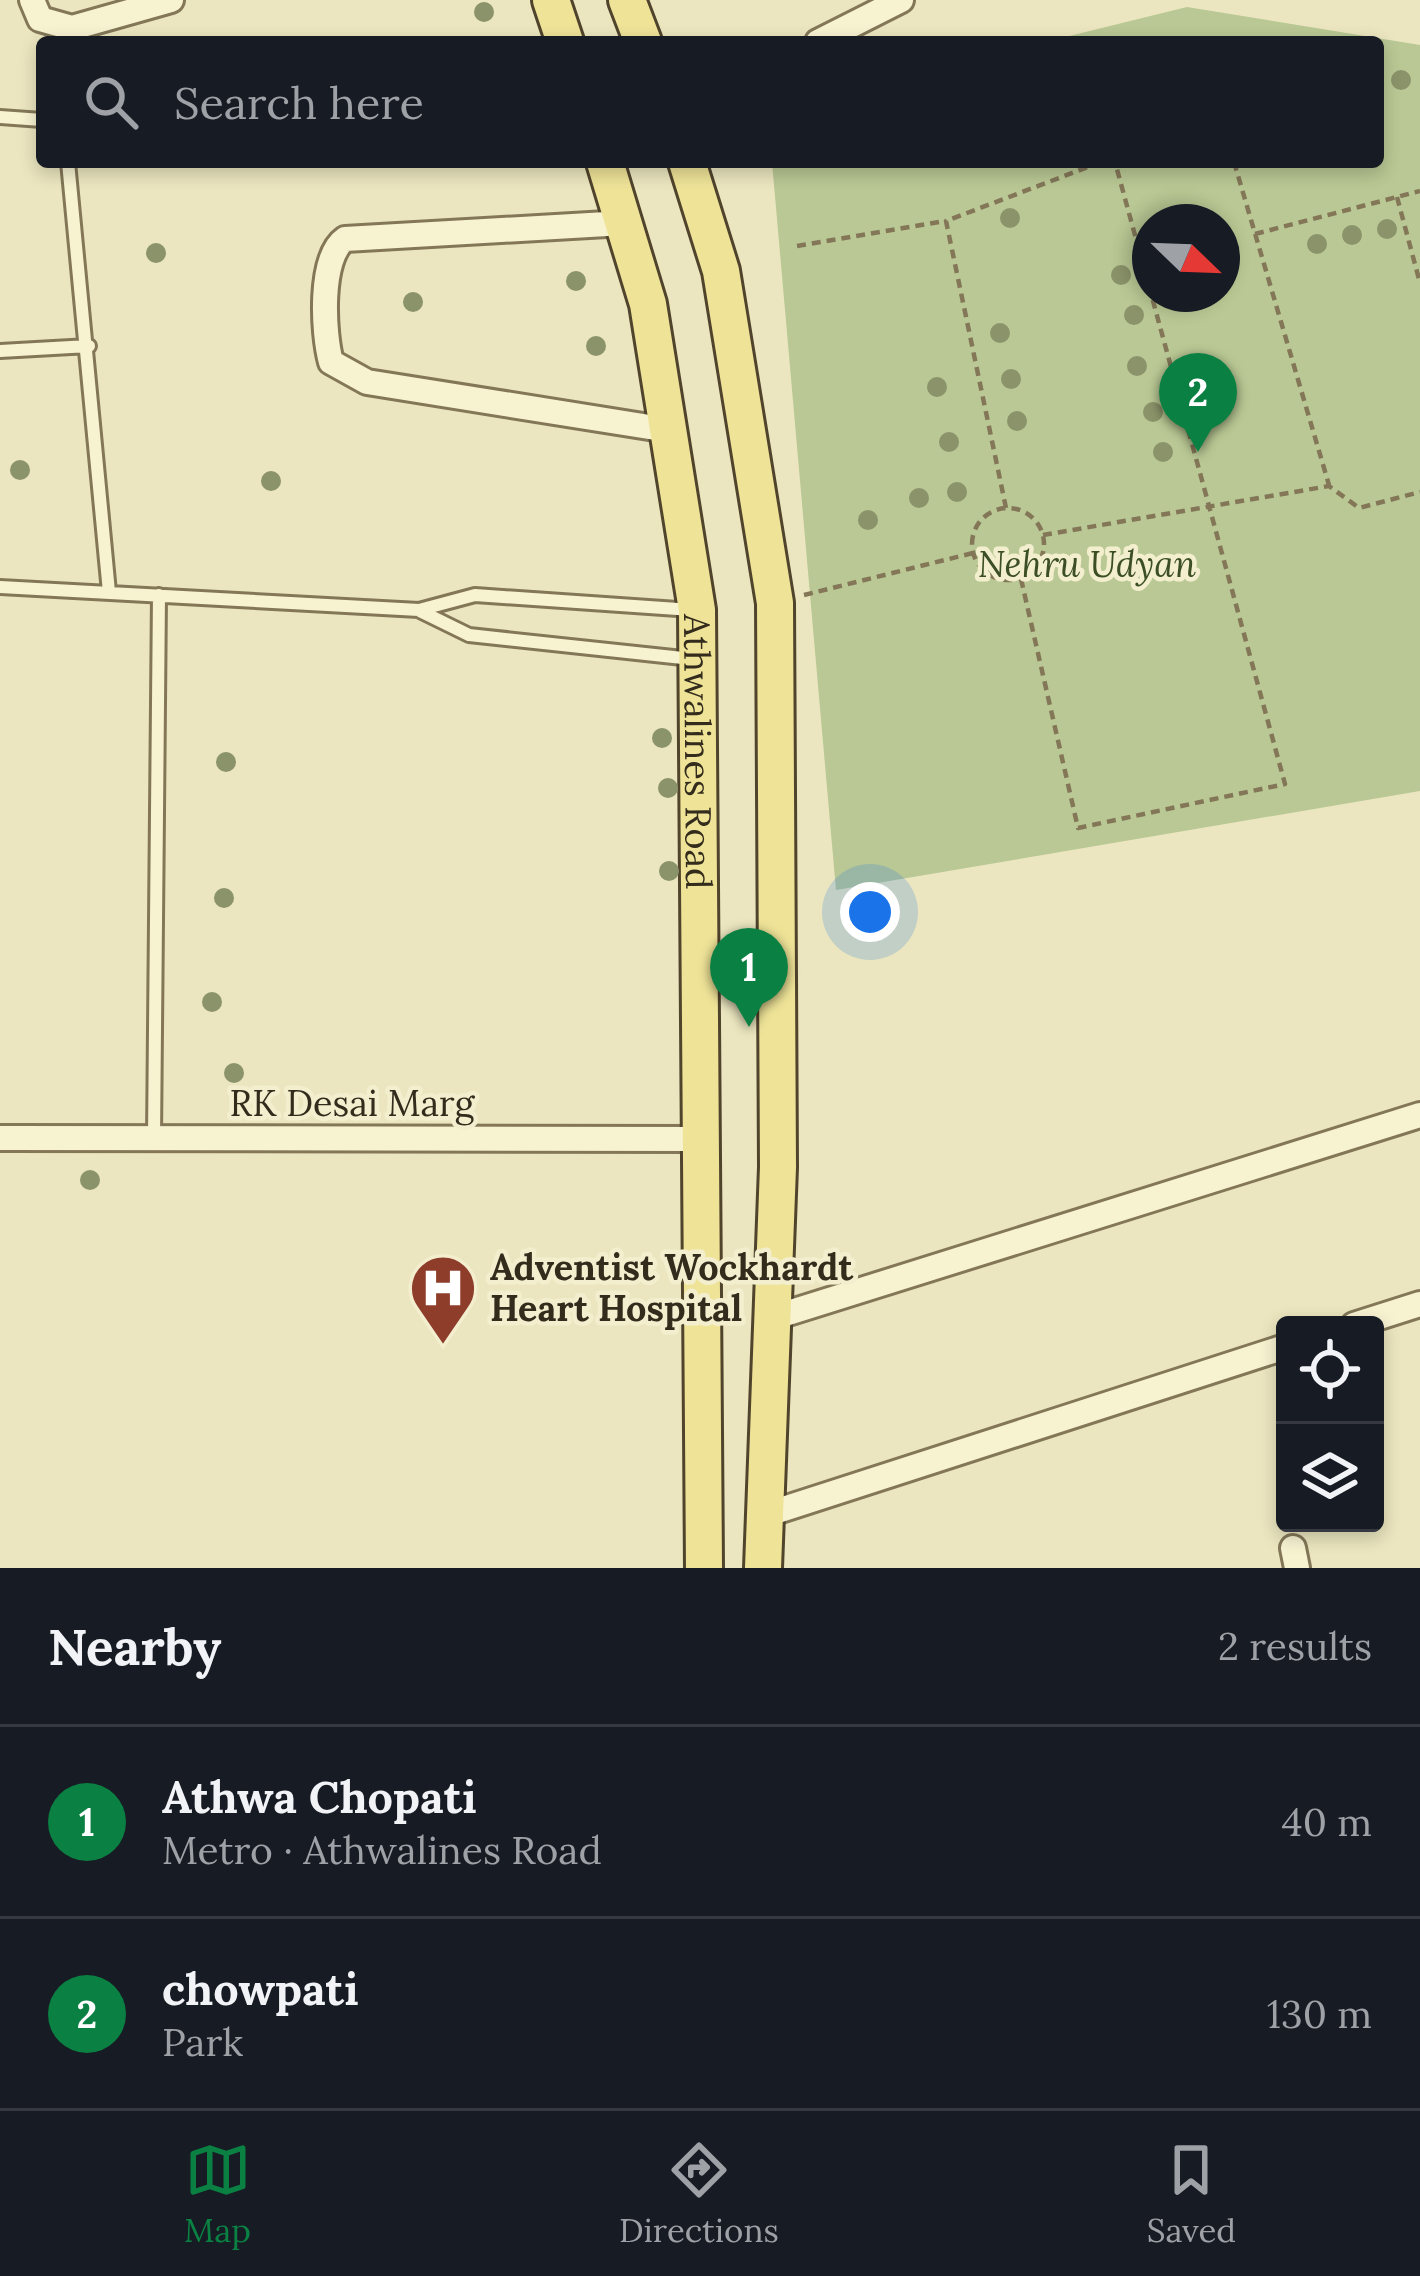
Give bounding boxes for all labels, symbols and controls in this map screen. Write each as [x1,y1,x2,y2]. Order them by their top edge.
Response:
search box [36,36,1384,168]
icon: search [78,69,144,135]
text: Search here [174,74,424,131]
north arrow [1132,204,1240,312]
pin: 2 [1159,353,1237,452]
park label: Nehru Udyan [978,541,1196,587]
street label: Athwalines Road [674,613,722,890]
your location [840,882,900,942]
pin: 1 [710,928,788,1027]
street label: RK Desai Marg [230,1080,475,1126]
place label: Adventist Wockhardt Heart Hospital [490,1244,854,1331]
hospital icon: Adventist Wockhardt Heart Hospital [408,1253,478,1347]
map controls [1276,1316,1384,1532]
button: locate [1276,1316,1384,1424]
button: layers [1276,1424,1384,1532]
text: Nearby [48,1614,221,1679]
text: 2 results [1218,1621,1372,1671]
text: Athwa Chopati [162,1768,477,1825]
text: 1 [79,1797,95,1847]
text: 40 m [1282,1797,1372,1847]
text: Metro · Athwalines Road [162,1825,602,1875]
text: chowpati [162,1960,359,2017]
text: 2 [77,1989,97,2039]
text: 130 m [1267,1989,1372,2039]
text: Park [162,2017,243,2067]
tab: Map [184,2137,251,2251]
tab: Directions [619,2137,779,2251]
tab: Saved [1147,2137,1236,2251]

